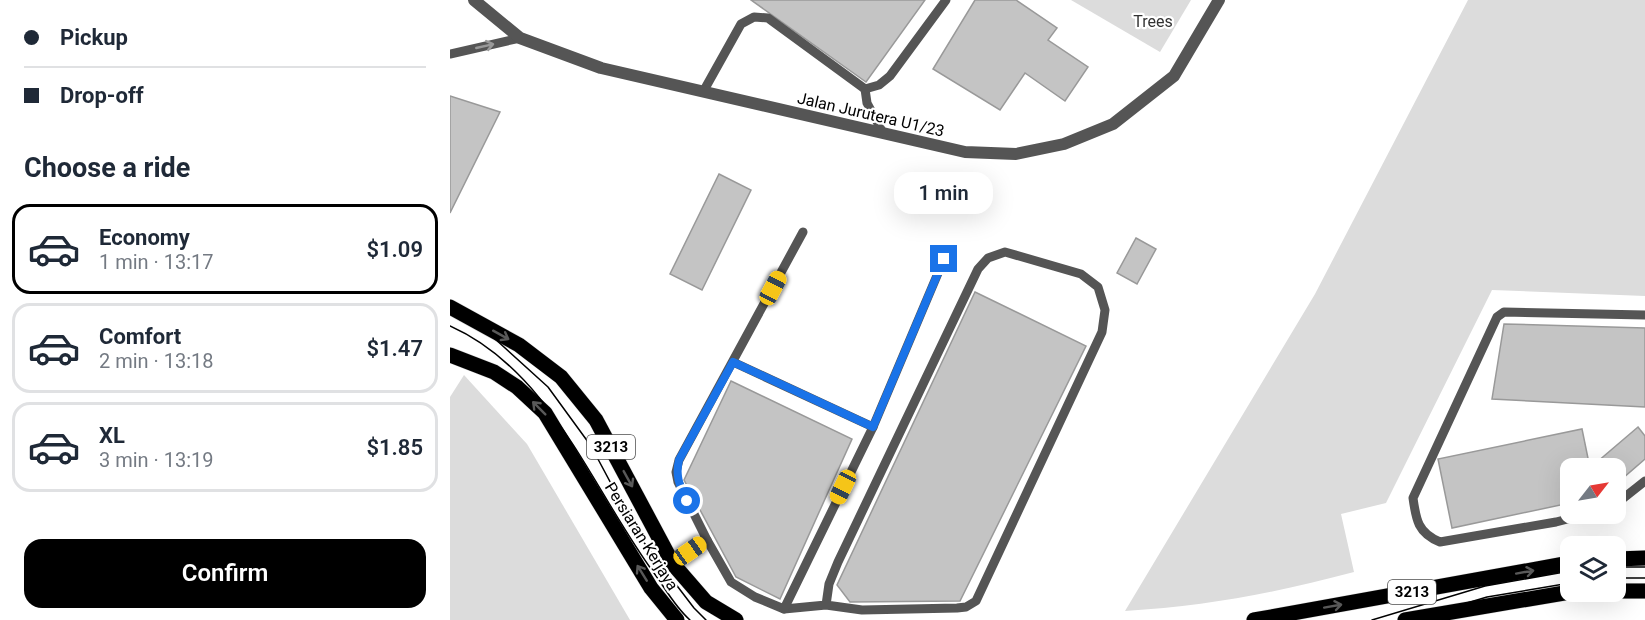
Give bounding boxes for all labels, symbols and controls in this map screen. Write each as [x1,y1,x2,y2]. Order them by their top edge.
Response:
park label: Trees [1133,12,1173,31]
text: Pickup [60,25,128,50]
one-way arrow [475,39,494,51]
text: Drop-off [60,83,144,108]
street label: Jalan Jurutera U1/23 [796,88,946,141]
text: Choose a ride [24,152,190,184]
callout: 1 min [894,172,994,214]
text: 1 min [918,181,969,205]
icon: car [27,222,81,276]
text: Economy [99,225,190,250]
text: $1.09 [366,237,423,262]
route end [930,245,957,272]
text: 1 min · 13:17 [99,250,214,274]
car [757,268,789,308]
icon: car [27,321,81,375]
text: Comfort [99,324,181,349]
one-way arrow [492,330,510,341]
text: $1.47 [366,336,423,361]
text: 2 min · 13:18 [99,349,214,373]
one-way arrow [532,401,547,416]
icon: car [27,420,81,474]
text: XL [99,423,125,448]
text: $1.85 [366,435,423,460]
road number: 3213 [587,435,635,459]
text: 3 min · 13:19 [99,448,214,472]
north arrow [1560,458,1626,524]
map controls [1560,458,1626,602]
car [827,467,859,507]
one-way arrow [623,469,634,487]
street label: Persiaran Kerjaya [601,479,682,594]
route start [673,487,700,514]
car [670,533,710,569]
button: layers [1560,536,1626,602]
button: Confirm [24,539,426,608]
one-way arrow [636,565,648,582]
one-way arrow [1514,566,1534,577]
road number: 3213 [1388,580,1436,604]
one-way arrow [1322,600,1342,611]

